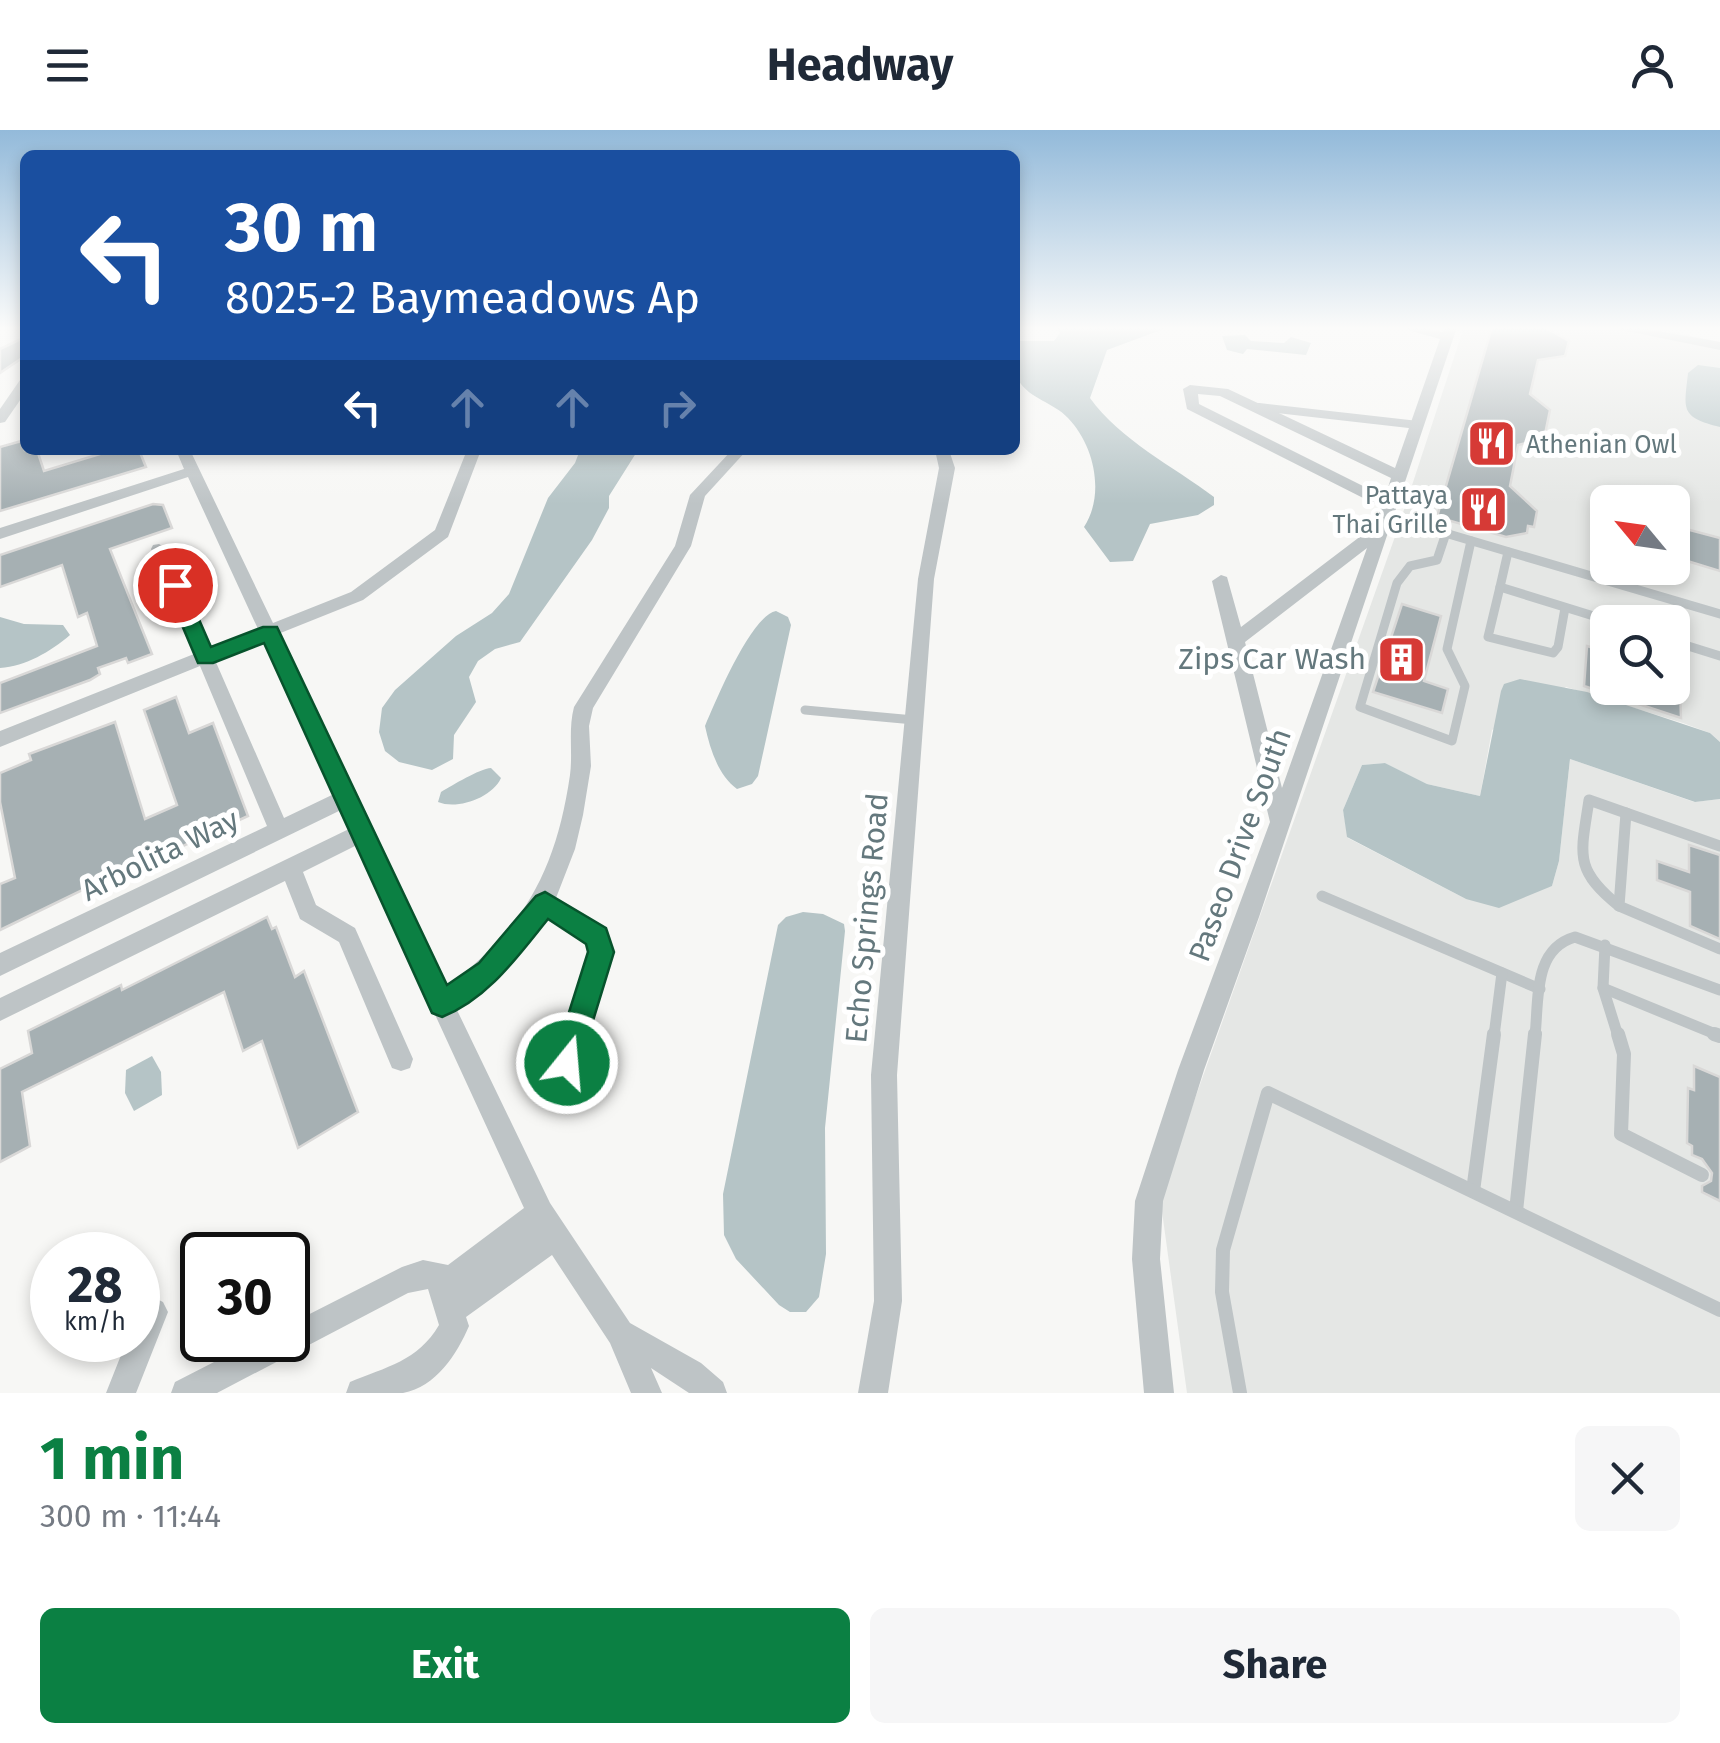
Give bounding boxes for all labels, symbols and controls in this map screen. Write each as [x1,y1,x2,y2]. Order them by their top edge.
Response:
icon: menu [40,38,95,93]
text: Headway [767,38,953,92]
icon: person [1625,38,1680,93]
text: 30 m [225,186,378,270]
icon: left [60,190,190,320]
text: 8025-2 Baymeadows Ap [225,271,700,325]
icon: left [335,380,390,435]
icon: ahead [440,380,495,435]
icon: ahead [545,380,600,435]
icon: right [650,380,705,435]
restaurant icon: Athenian Owl [1465,418,1517,470]
place label: Athenian Owl [1526,430,1677,460]
place label: Pattaya Thai Grille [1333,481,1448,540]
restaurant icon: Pattaya Thai Grille [1457,483,1509,535]
north arrow [1590,485,1690,585]
map controls [1590,485,1690,705]
pin [133,543,218,628]
icon: arrive [148,558,203,613]
button: search [1590,605,1690,705]
building icon: Zips Car Wash [1375,633,1427,685]
place label: Zips Car Wash [1178,641,1366,677]
street label: Paseo Drive South [1181,723,1299,967]
street label: Echo Springs Road [838,791,896,1045]
street label: Arbolita Way [75,801,245,909]
position arrow [515,1011,619,1115]
speed limit sign: 30 [180,1232,310,1362]
text: 28 [68,1255,122,1315]
text: km/h [64,1307,126,1337]
text: 1 min [40,1423,184,1495]
button: close [1575,1426,1680,1531]
text: 300 m · 11:44 [40,1497,221,1535]
button: Exit [40,1608,850,1723]
button: Share [870,1608,1680,1723]

